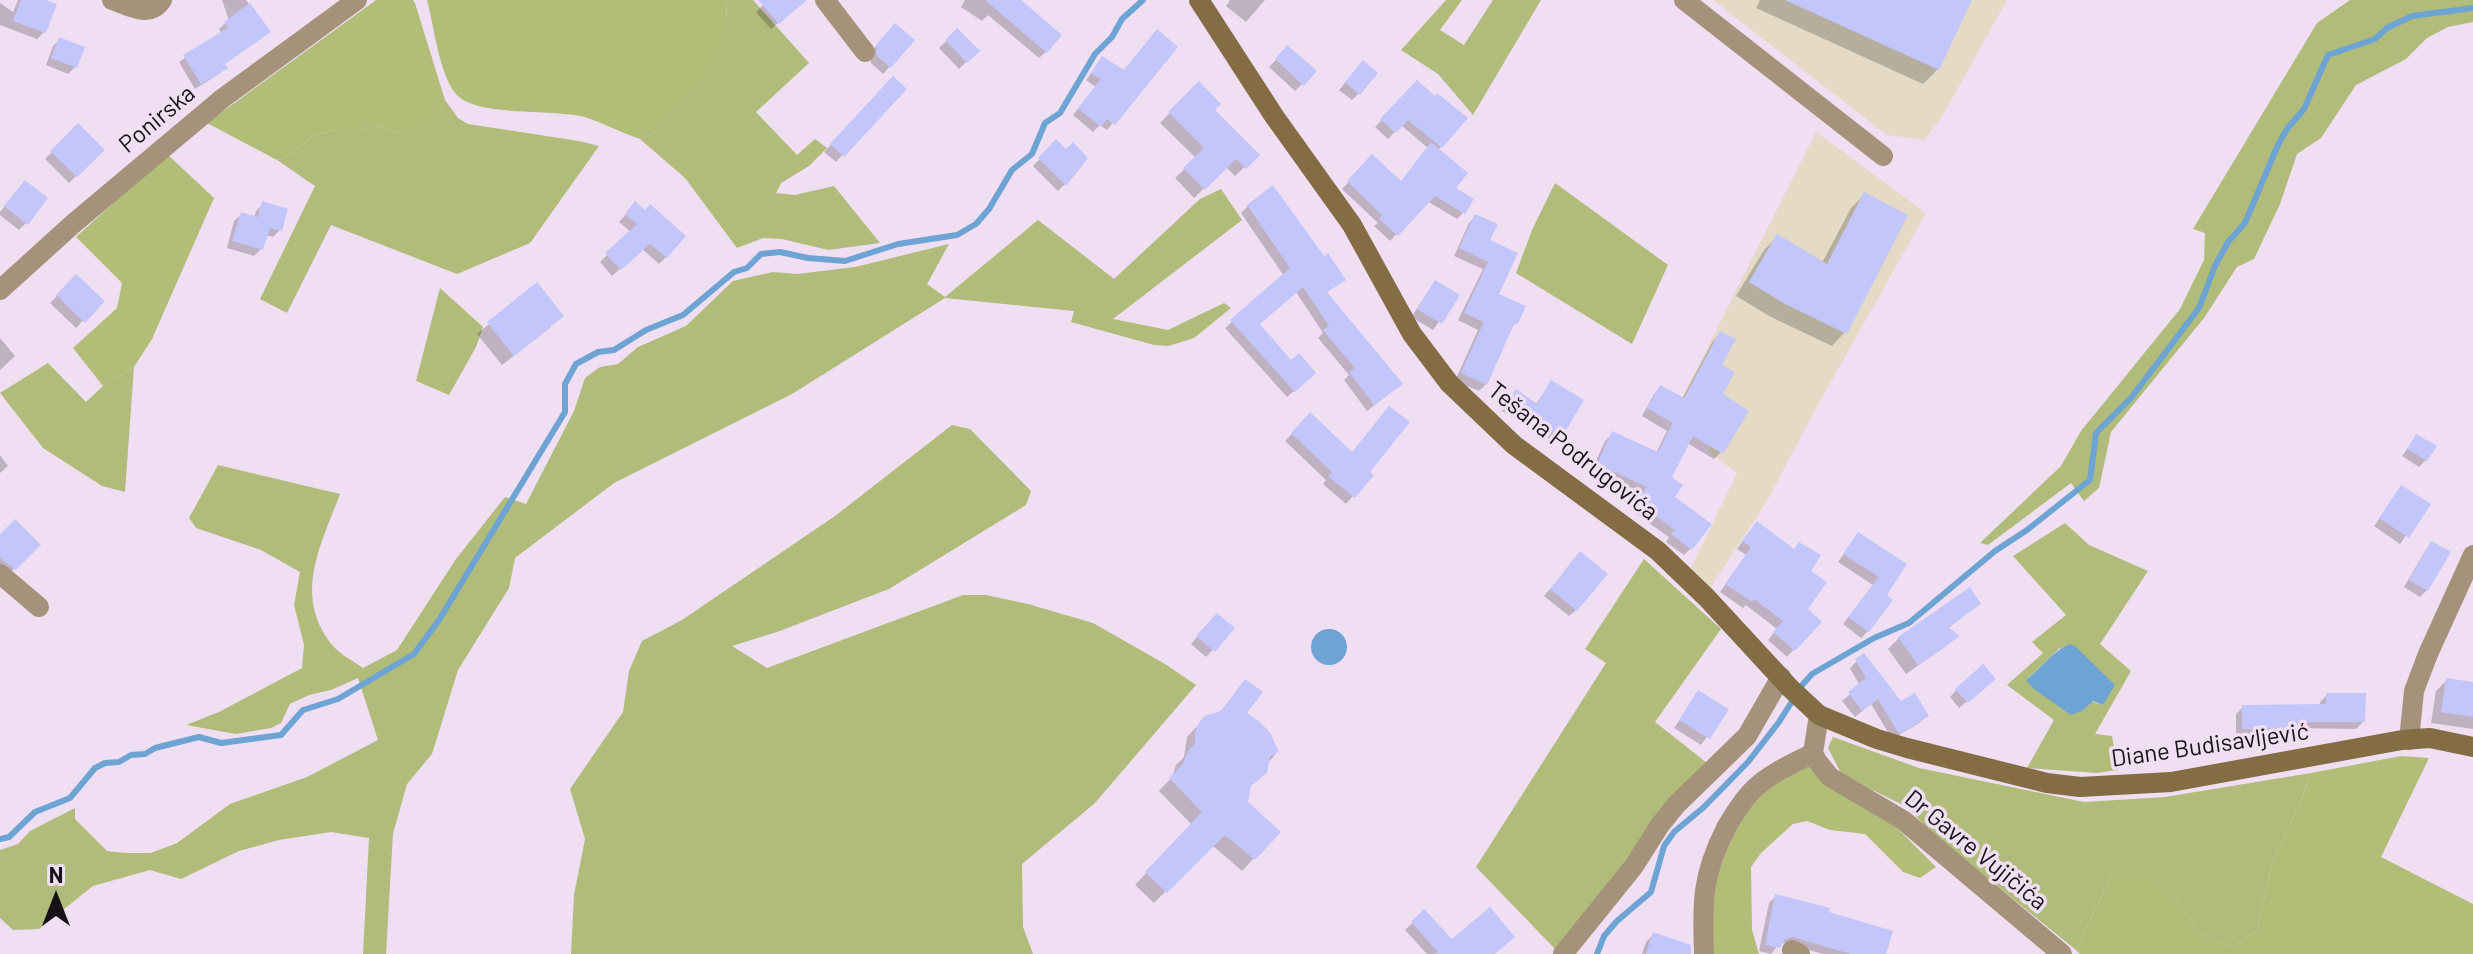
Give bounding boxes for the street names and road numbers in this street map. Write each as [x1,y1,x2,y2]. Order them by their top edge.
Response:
street label: Ponirska [113,79,201,159]
street label: Tešana Podrugovića [1482,376,1664,526]
street label: Diane Budisavljević [2109,717,2311,773]
street label: Dr Gavre Vujičića [1899,784,2053,916]

